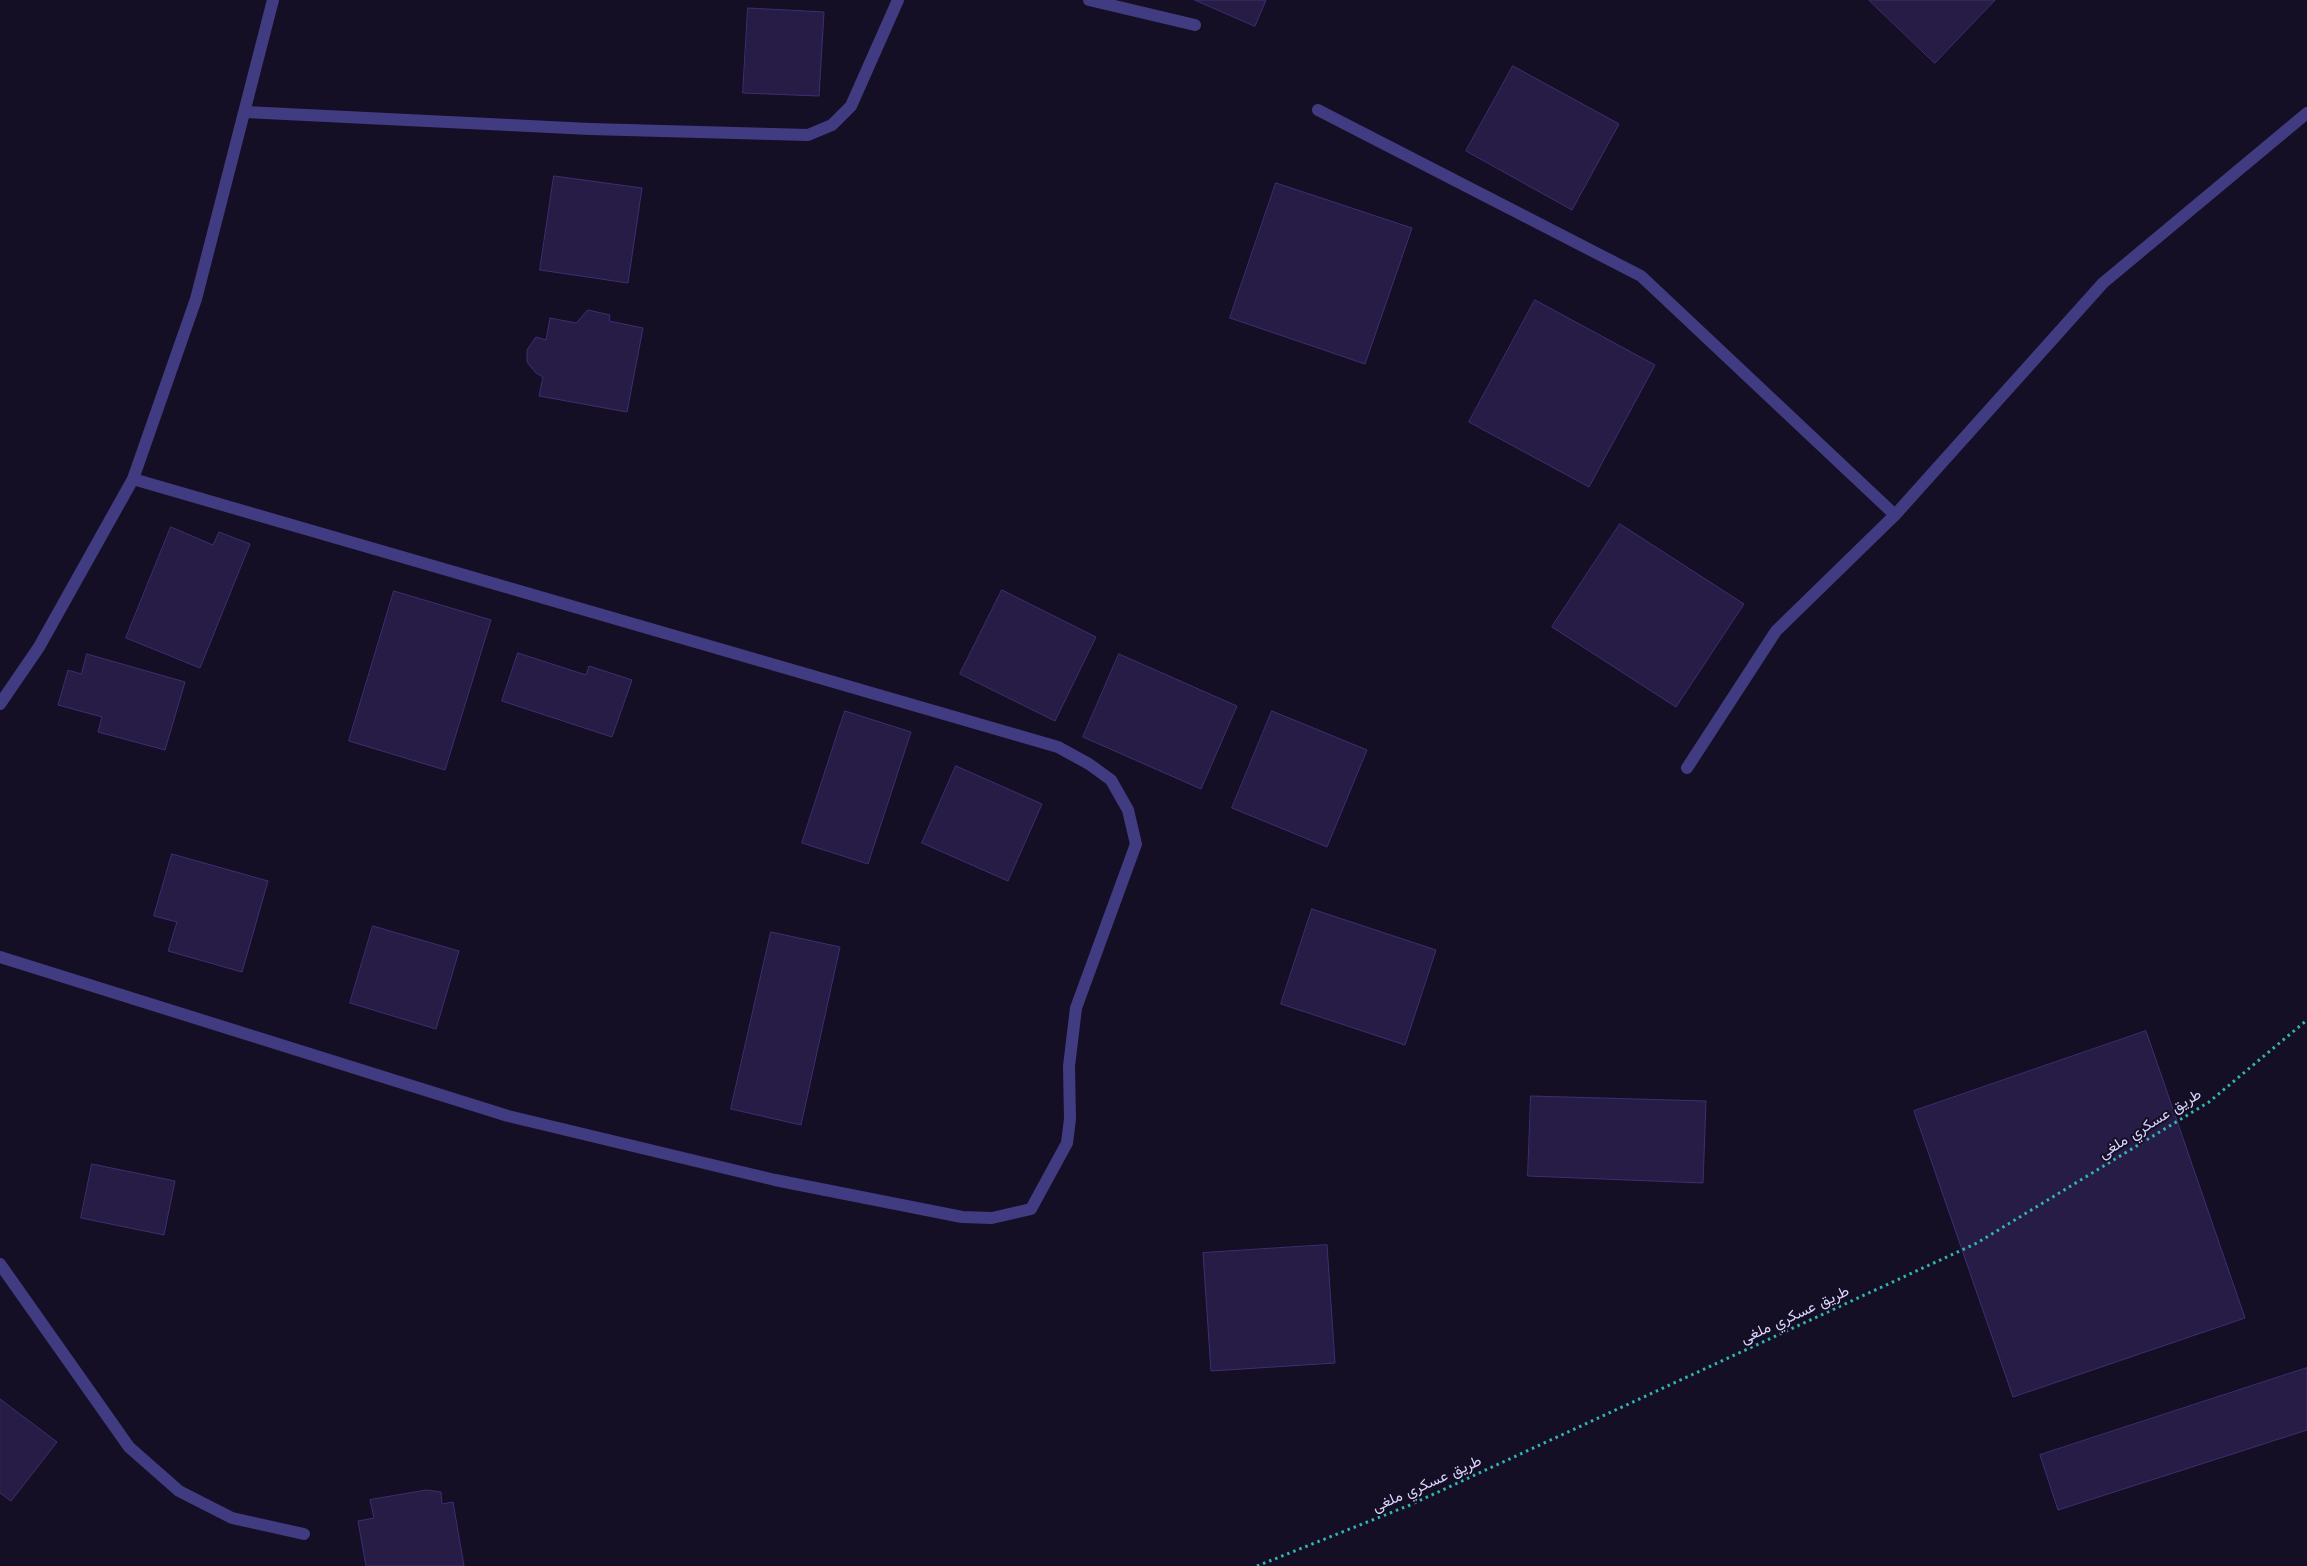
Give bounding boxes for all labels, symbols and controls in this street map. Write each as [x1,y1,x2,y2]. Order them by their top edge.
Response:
street label: طريق عسكري ملغى [2095,1085,2205,1163]
street label: طريق عسكري ملغى [1738,1282,1852,1348]
street label: طريق عسكري ملغى [1370,1452,1484,1516]

